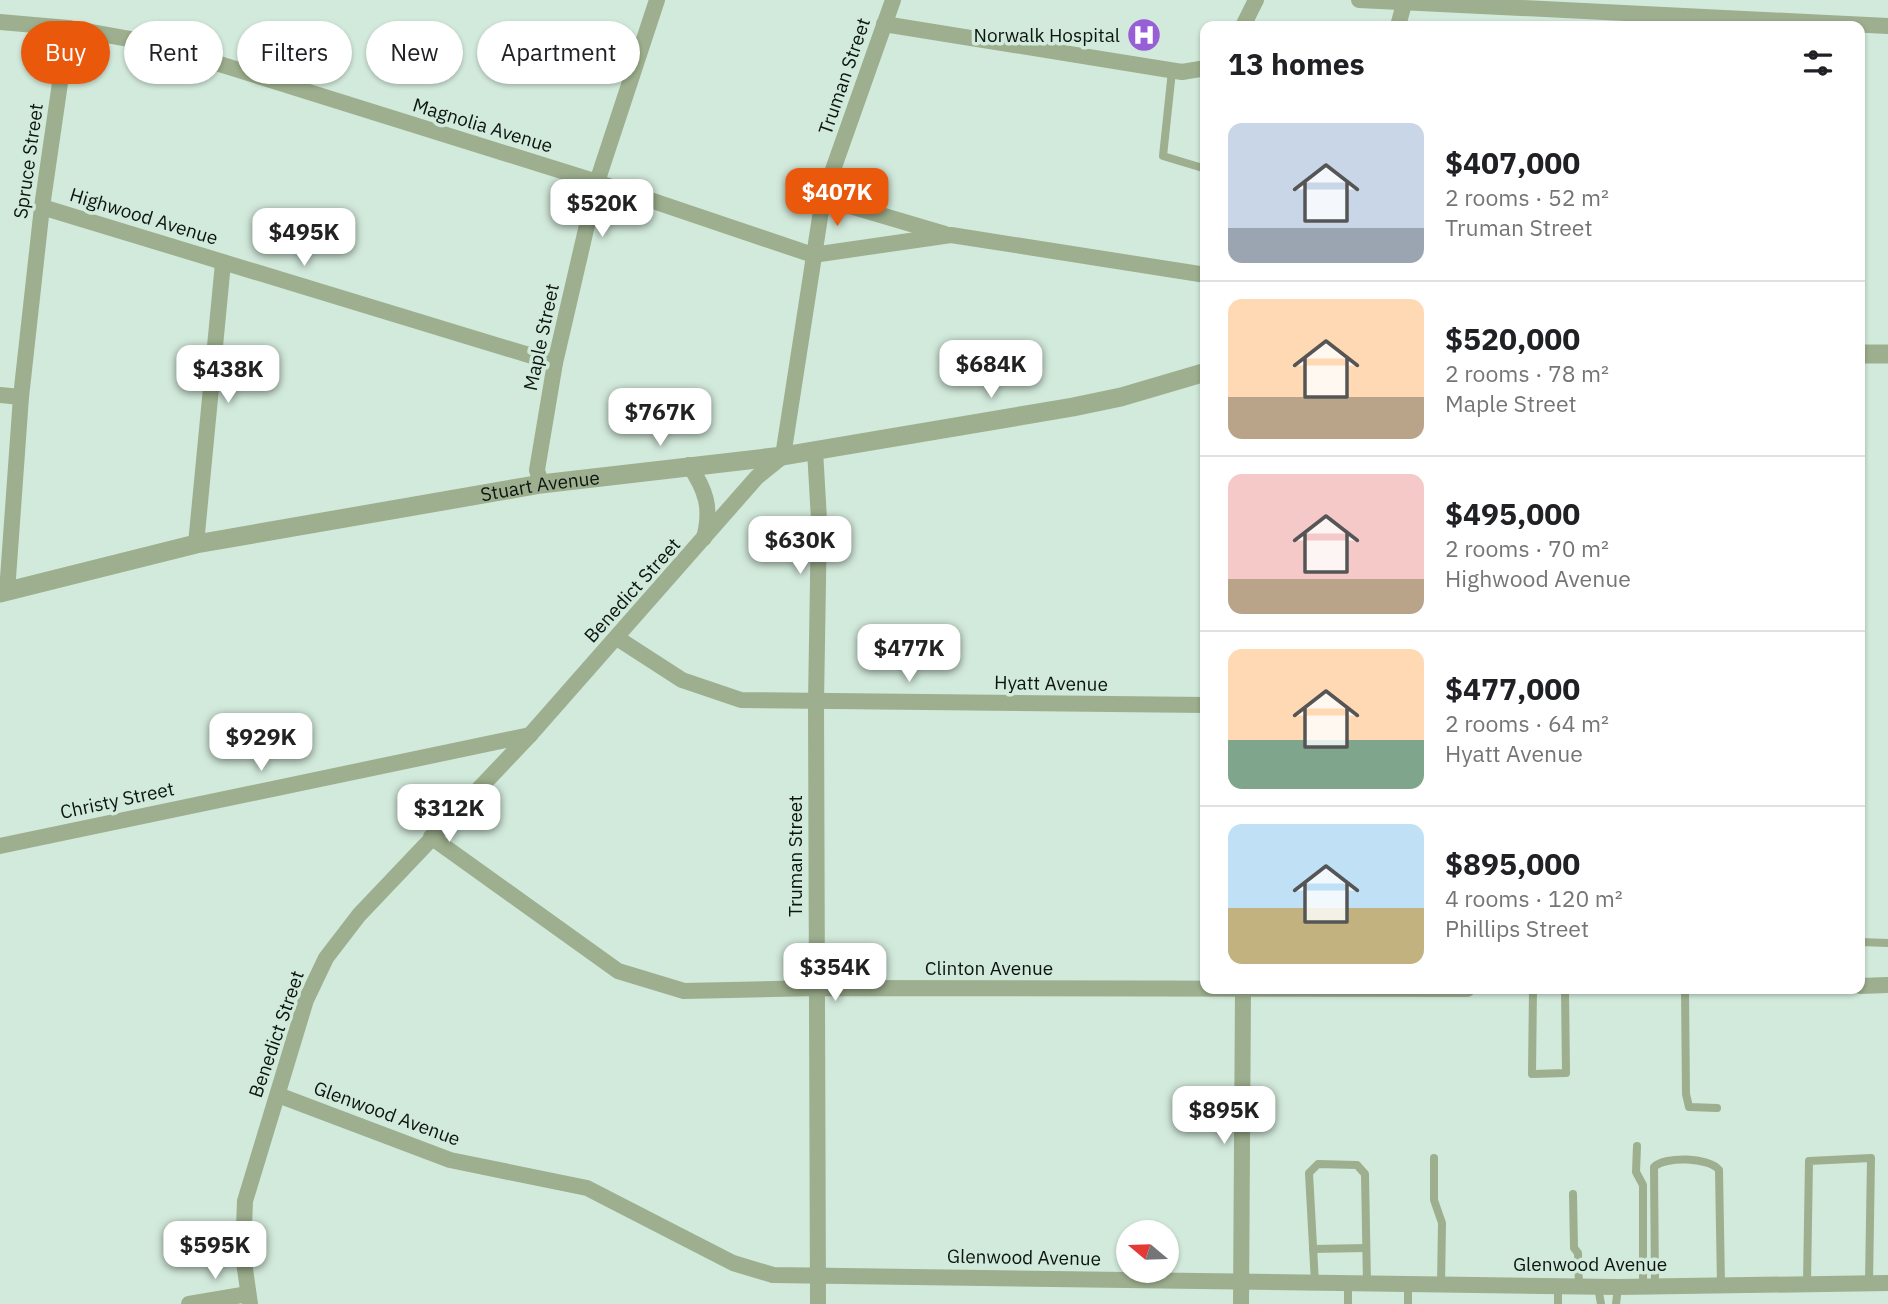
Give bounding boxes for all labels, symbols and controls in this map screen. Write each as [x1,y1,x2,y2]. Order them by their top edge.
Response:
street label: Truman Street [813,14,875,138]
hospital icon: Norwalk Hospital [1125,16,1163,54]
chip: Buy [21,21,110,84]
chip: Rent [124,21,223,84]
chip: Filters [237,21,352,84]
chip: New [366,21,463,84]
chip: Apartment [477,21,640,84]
place label: Norwalk Hospital [974,23,1120,47]
text: 13 homes [1228,44,1365,83]
icon: filters [1799,44,1837,82]
street label: Magnolia Avenue [410,92,556,158]
street label: Spruce Street [8,102,48,220]
text: $407,000 [1445,143,1580,182]
icon: home [1284,151,1368,235]
pin: $407K [788,168,886,228]
text: $407K [801,176,873,206]
pin: $520K [553,180,651,239]
street label: Highwood Avenue [67,182,221,250]
text: 2 rooms · 52 m² [1445,182,1609,212]
text: $520K [566,187,638,217]
pin: $495K [255,208,353,268]
text: Truman Street [1445,212,1593,242]
text: $495K [268,216,340,246]
street label: Maple Street [518,281,564,393]
text: $520,000 [1445,319,1580,358]
icon: home [1284,327,1368,411]
pin: $684K [942,340,1040,400]
pin: $438K [179,346,277,405]
text: $684K [955,348,1027,378]
text: $438K [192,353,264,383]
text: 2 rooms · 78 m² [1445,358,1609,388]
pin: $767K [611,388,709,448]
text: Maple Street [1445,388,1577,418]
text: $767K [624,396,696,426]
street label: Stuart Avenue [478,465,601,506]
text: $495,000 [1445,494,1580,533]
icon: home [1284,502,1368,586]
pin: $630K [751,516,849,576]
text: $630K [764,524,836,554]
street label: Benedict Street [579,533,685,647]
text: 2 rooms · 70 m² [1445,533,1609,563]
text: Highwood Avenue [1445,563,1631,593]
pin: $477K [860,624,958,684]
text: $477K [873,632,945,662]
text: $477,000 [1445,669,1580,708]
street label: Hyatt Avenue [994,670,1108,696]
icon: home [1284,677,1368,761]
text: 2 rooms · 64 m² [1445,708,1609,738]
pin: $929K [212,714,310,773]
text: $929K [225,721,297,751]
text: Hyatt Avenue [1445,738,1583,768]
street label: Christy Street [58,776,176,824]
pin: $312K [400,784,498,844]
text: $312K [413,792,485,822]
street label: Truman Street [783,795,807,917]
text: $895,000 [1445,844,1580,883]
icon: home [1284,852,1368,936]
text: 4 rooms · 120 m² [1445,883,1623,913]
text: Phillips Street [1445,913,1589,943]
pin: $354K [786,944,884,1003]
text: $354K [799,951,871,981]
street label: Clinton Avenue [925,956,1053,980]
street label: Benedict Street [243,967,309,1101]
street label: Glenwood Avenue [310,1075,464,1151]
pin: $895K [1175,1086,1273,1146]
text: $895K [1188,1094,1260,1124]
north arrow [1116,1220,1180,1283]
map controls [1116,1220,1179,1283]
pin: $595K [166,1222,264,1281]
text: $595K [179,1229,251,1259]
street label: Glenwood Avenue [947,1244,1101,1270]
street label: Glenwood Avenue [1513,1252,1667,1276]

